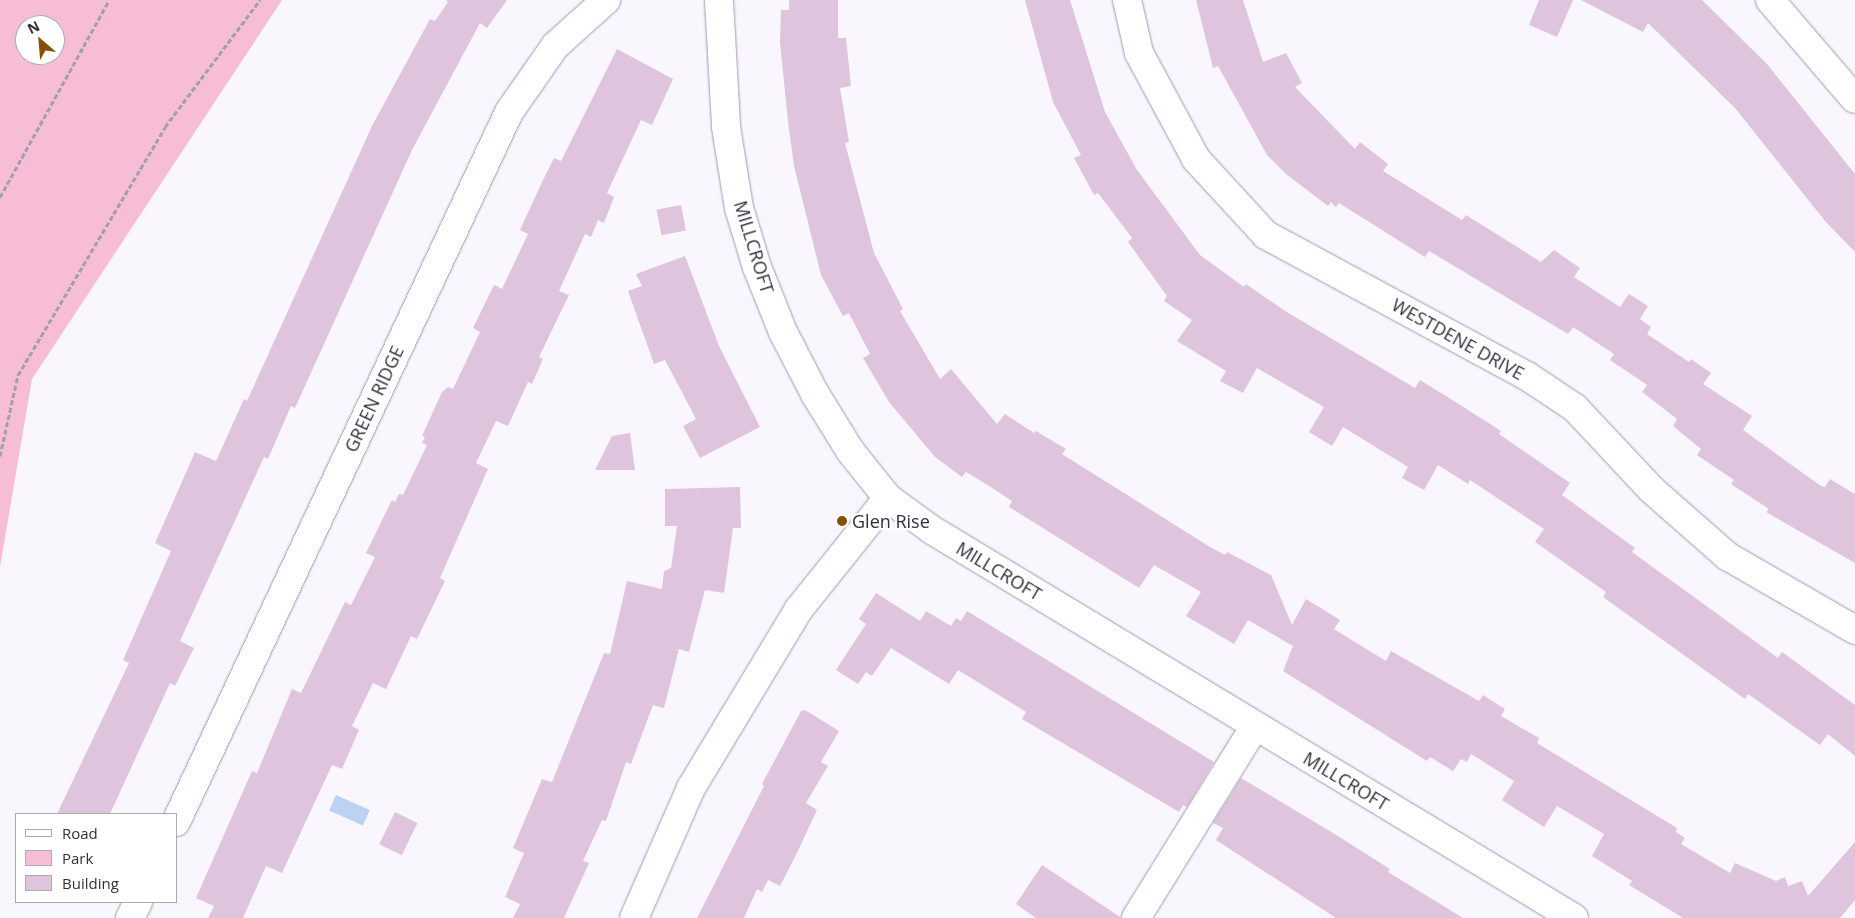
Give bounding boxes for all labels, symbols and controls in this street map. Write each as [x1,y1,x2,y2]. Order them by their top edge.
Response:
north arrow [15,15,65,65]
text: N [24,16,43,38]
street label: MILLCROFT [730,198,778,296]
street label: WESTDENE DRIVE [1388,294,1528,384]
street label: GREEN RIDGE [340,342,408,456]
place label: Glen Rise [852,510,930,532]
marker: Glen Rise [836,515,848,527]
street label: MILLCROFT [952,537,1046,605]
street label: MILLCROFT [1299,747,1393,815]
legend [15,813,178,903]
text: Road [62,823,98,843]
text: Park [62,848,93,868]
text: Building [62,873,119,893]

